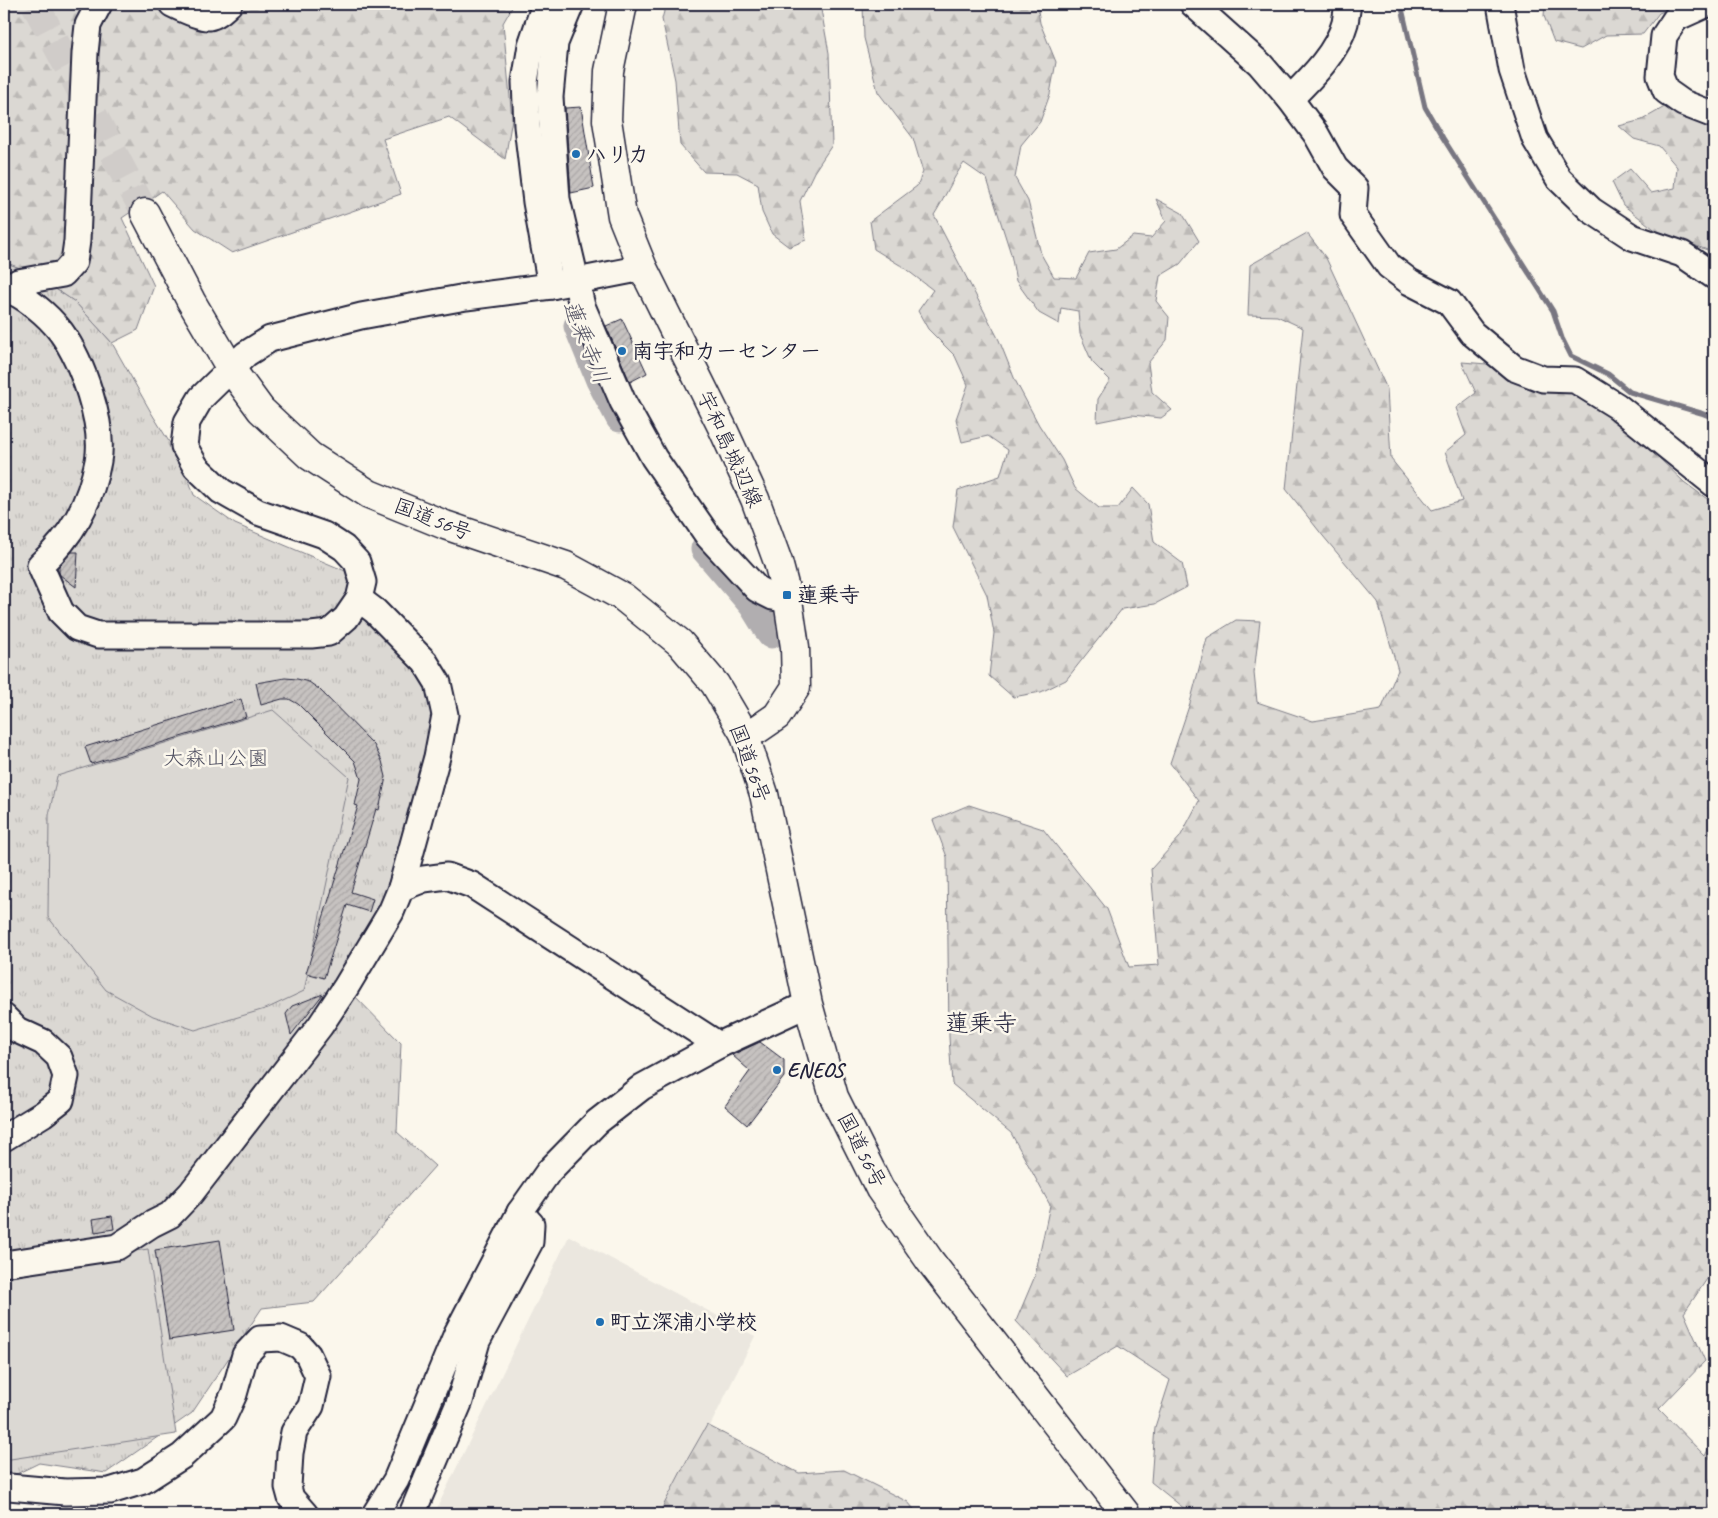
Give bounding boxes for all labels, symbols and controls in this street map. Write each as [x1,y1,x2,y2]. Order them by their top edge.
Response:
place label: ハリカ [586,141,649,167]
marker: ハリカ [570,148,582,160]
water label: 蓮乗寺川 [557,296,615,388]
place label: 南宇和カーセンター [632,338,821,364]
marker: 南宇和カーセンター [616,345,628,357]
street label: 宇和島城辺線 [692,386,768,512]
street label: 国道56号 [390,492,476,546]
place label: 蓮乗寺 [797,582,860,608]
marker: 蓮乗寺 [781,589,793,601]
street label: 国道56号 [724,720,776,806]
park label: 大森山公園 [164,745,269,771]
district label: 蓮乗寺 [945,1008,1017,1038]
place label: ENEOS [787,1057,847,1083]
marker: ENEOS [771,1064,783,1076]
street label: 国道56号 [832,1108,892,1192]
place label: 町立深浦小学校 [610,1309,757,1335]
marker: 町立深浦小学校 [594,1316,606,1328]

